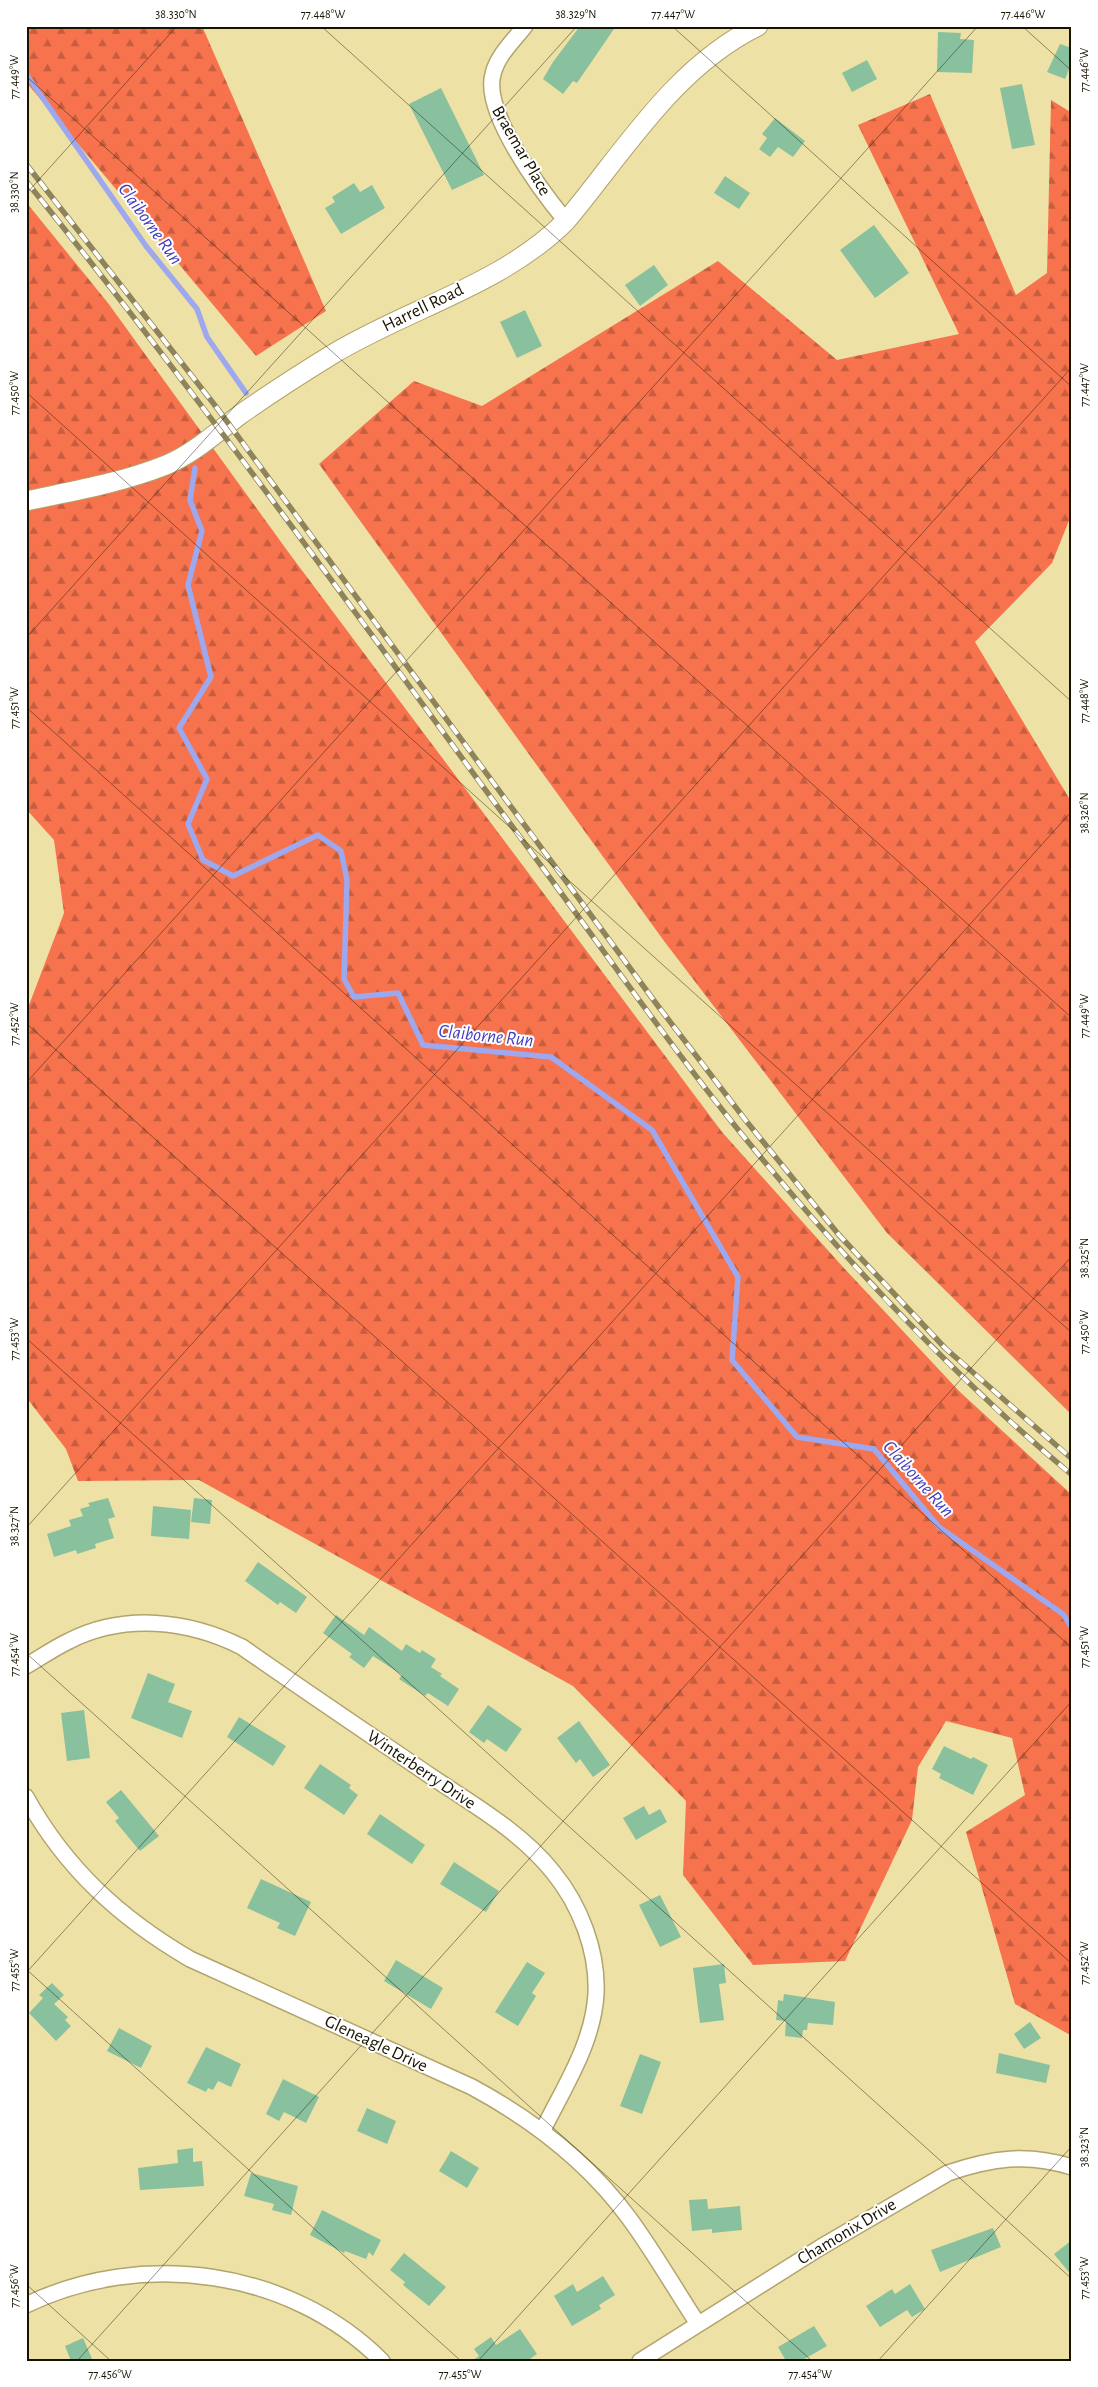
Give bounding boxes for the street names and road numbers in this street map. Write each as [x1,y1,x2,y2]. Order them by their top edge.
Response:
street label: Braemar Place [488,103,554,199]
street label: Harrell Road [380,281,466,335]
street label: Winterberry Drive [363,1727,479,1813]
street label: Gleneagle Drive [322,2012,430,2076]
street label: Chamonix Drive [794,2195,900,2269]

